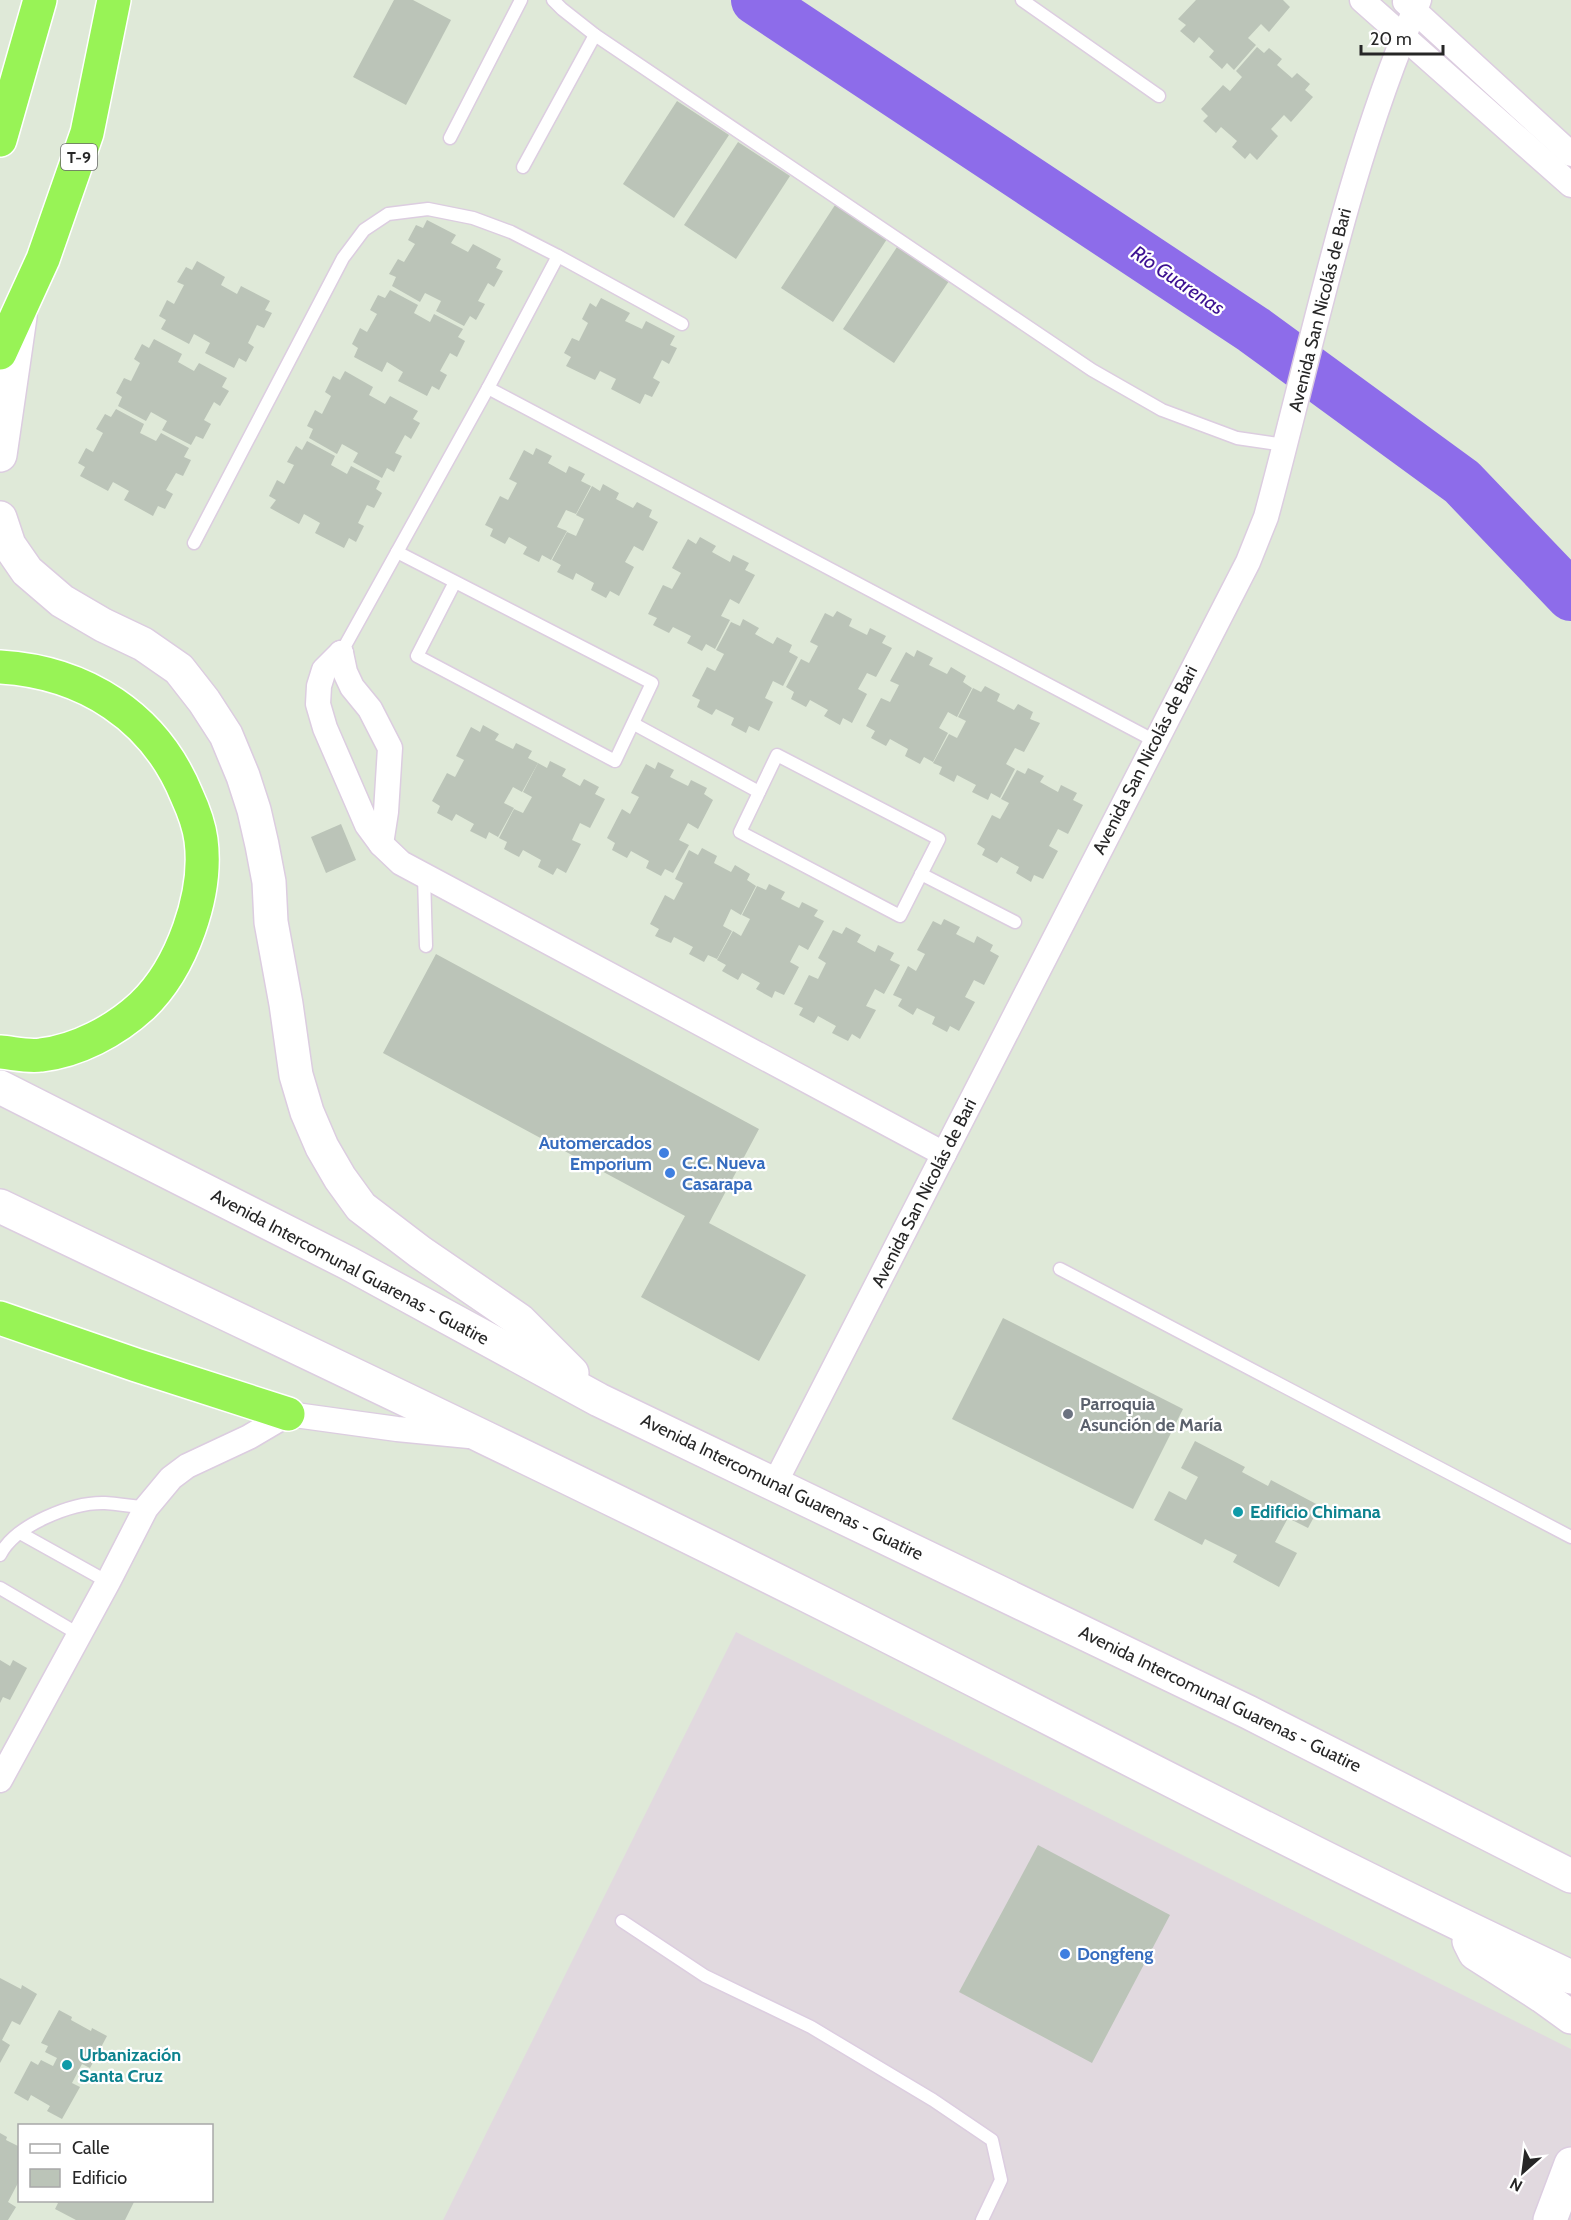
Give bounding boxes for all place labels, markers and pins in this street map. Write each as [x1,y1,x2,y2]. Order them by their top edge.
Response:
place label: Automercados Emporium [539,1132,652,1175]
marker: Automercados Emporium [657,1146,671,1160]
place label: C.C. Nueva Casarapa [682,1152,765,1195]
marker: C.C. Nueva Casarapa [663,1166,677,1180]
place label: Parroquia Asunción de María [1080,1393,1222,1436]
marker: Parroquia Asunción de María [1061,1407,1075,1421]
place label: Edificio Chimana [1250,1501,1381,1523]
marker: Edificio Chimana [1231,1505,1245,1519]
place label: Dongfeng [1077,1943,1153,1965]
marker: Dongfeng [1058,1947,1072,1961]
place label: Urbanización Santa Cruz [79,2044,181,2087]
marker: Urbanización Santa Cruz [60,2058,74,2072]

